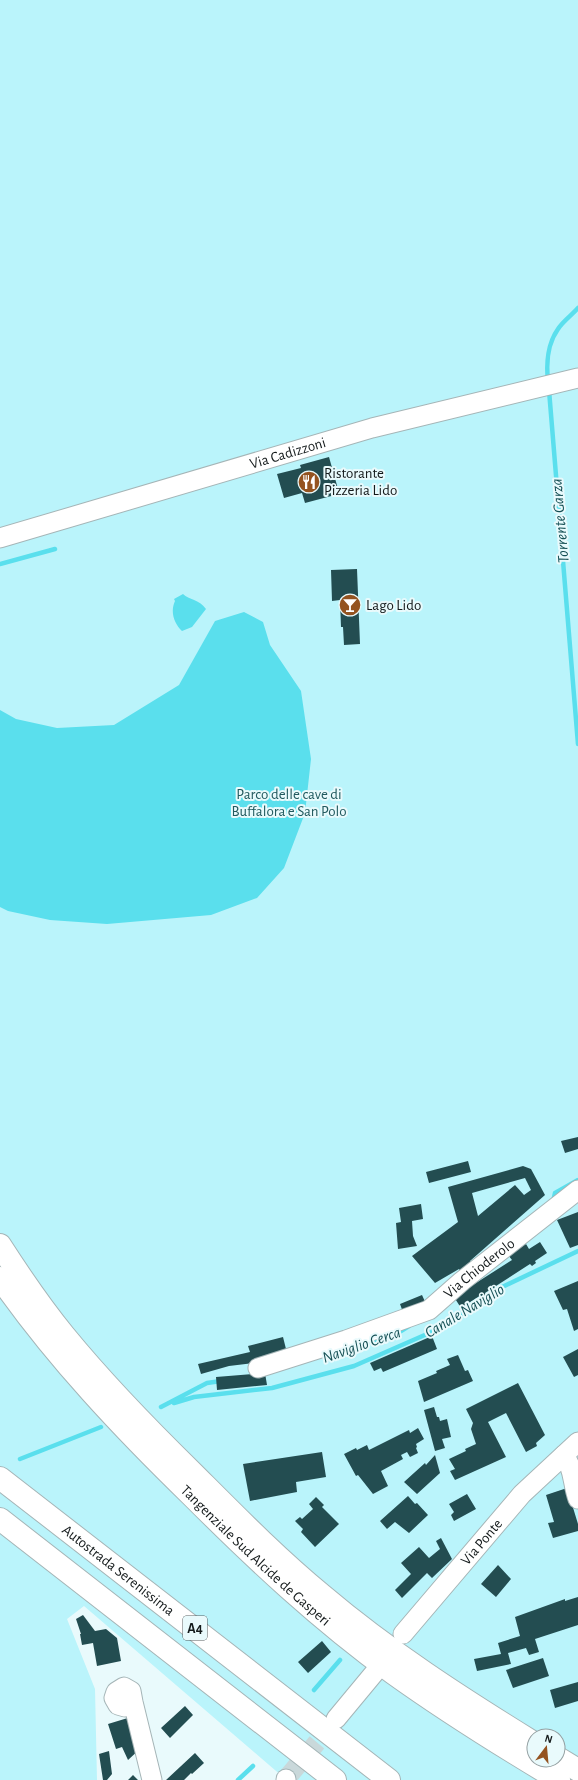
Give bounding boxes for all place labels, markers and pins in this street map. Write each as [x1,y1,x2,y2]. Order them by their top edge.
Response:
place label: Ristorante Pizzeria Lido [324,466,397,498]
restaurant icon: Ristorante Pizzeria Lido [296,469,322,495]
bar icon: Lago Lido [337,592,363,618]
place label: Lago Lido [366,598,421,613]

